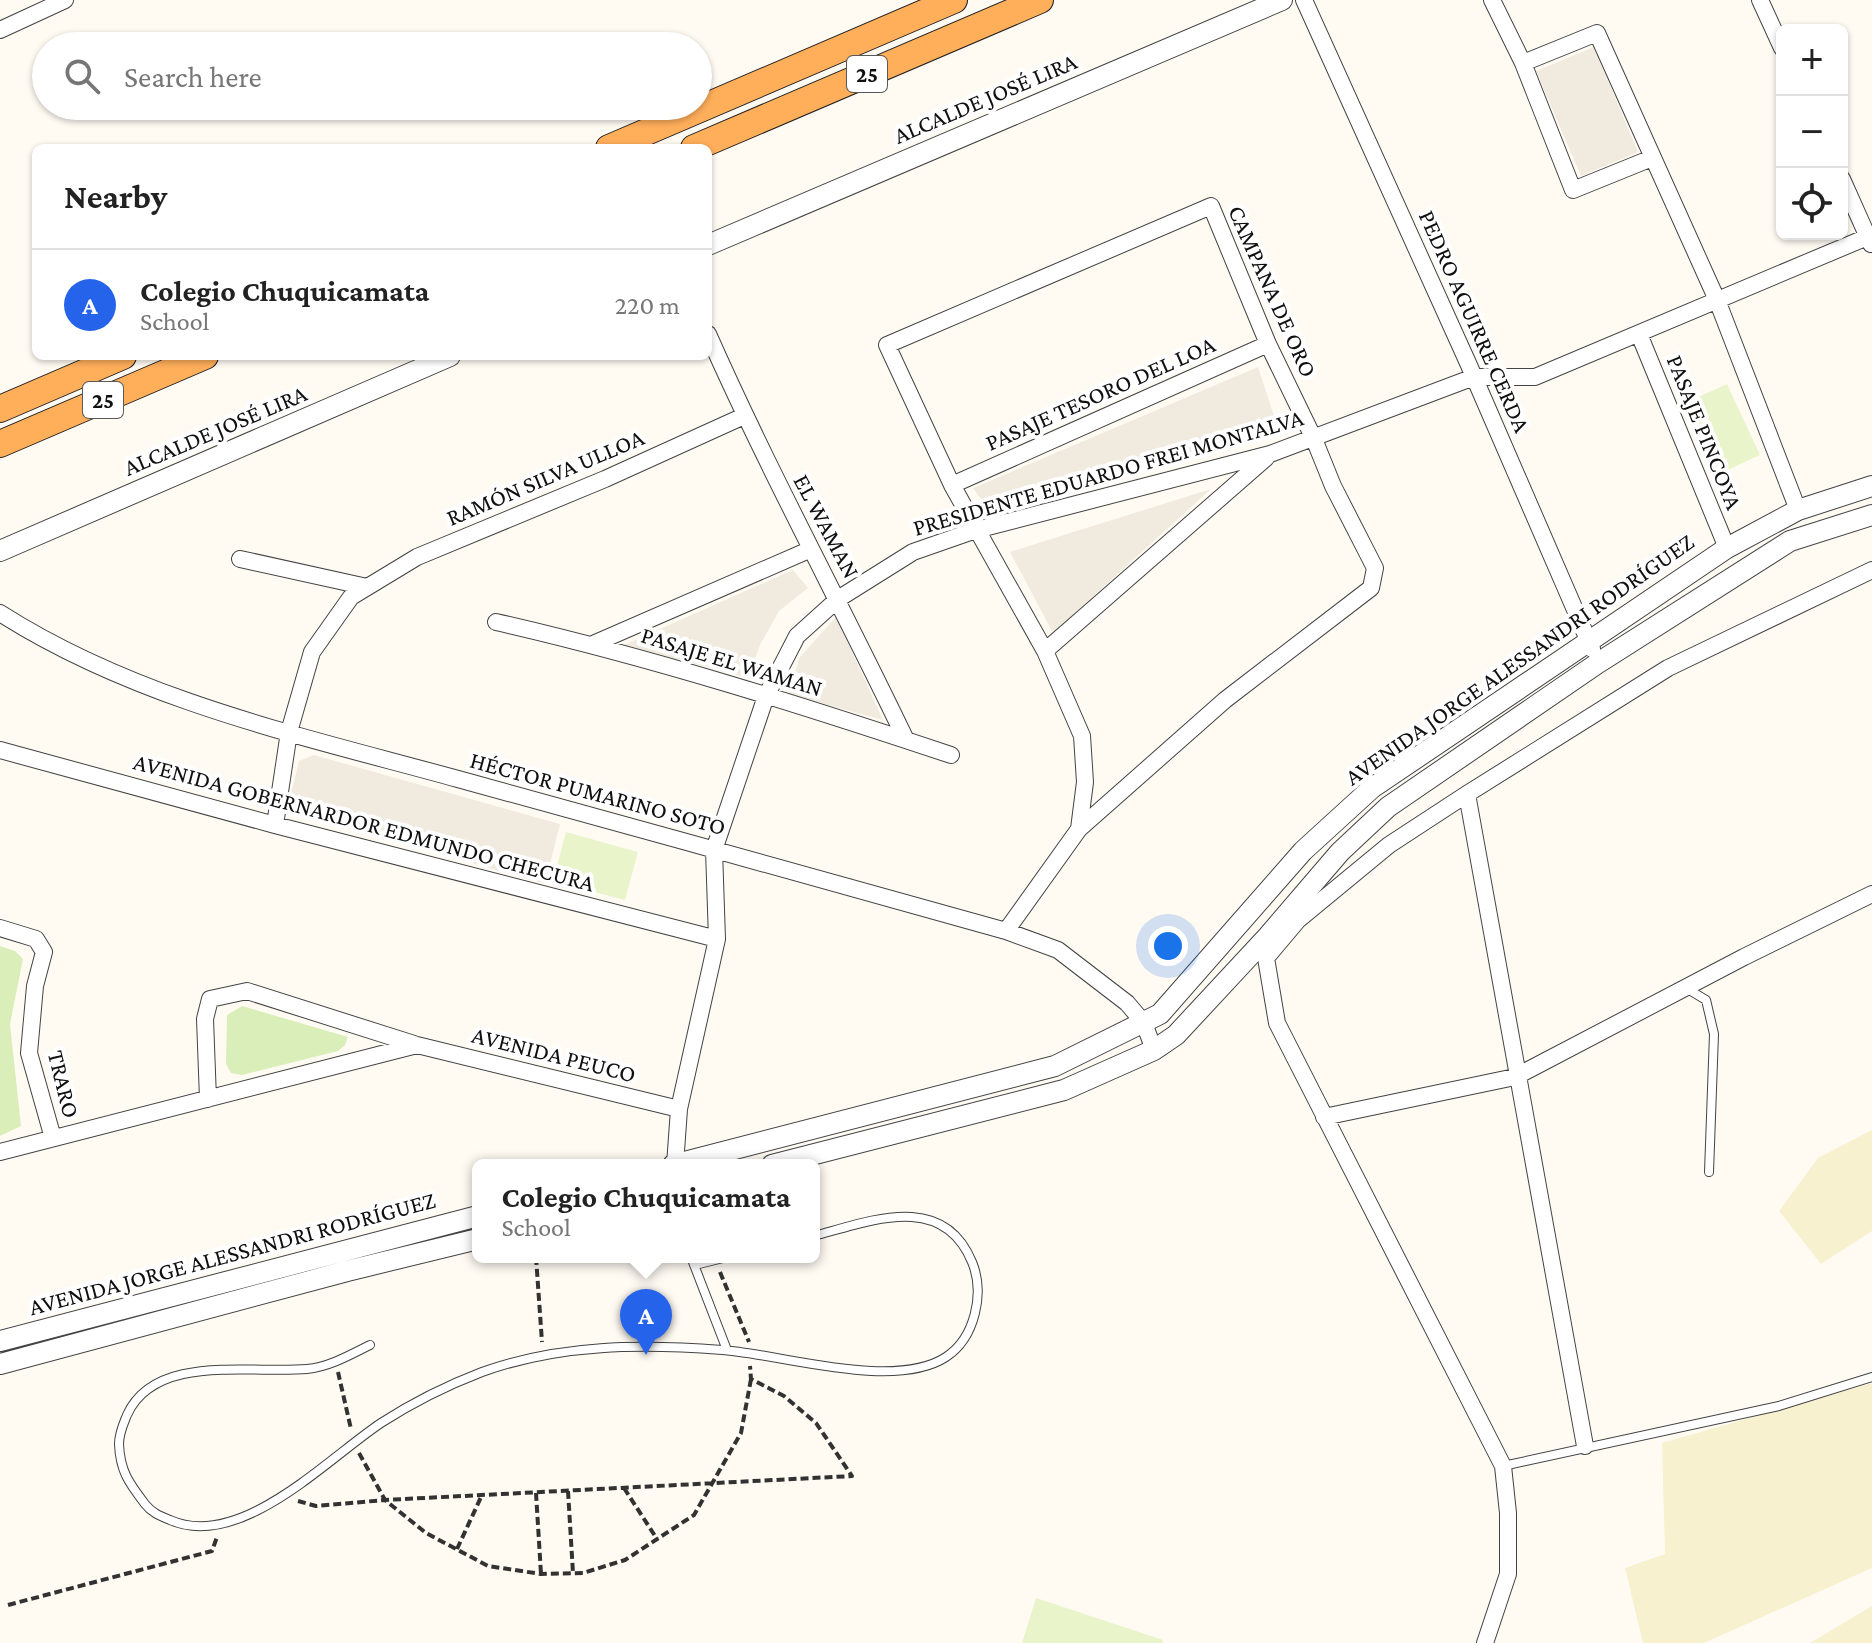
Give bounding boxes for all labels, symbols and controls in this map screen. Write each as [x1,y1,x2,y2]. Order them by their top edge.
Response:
map controls [1776,24,1848,240]
button: + [1776,24,1848,96]
search box [32,32,712,120]
street label: ALCALDE JOSÉ LIRA [889,47,1081,149]
icon: search [60,54,104,98]
road number: 25 [847,56,887,92]
text: Search here [124,60,262,93]
button: − [1776,96,1848,168]
button: locate [1776,168,1848,240]
text: Nearby [64,178,167,215]
street label: CAMPANA DE ORO [1223,201,1323,381]
street label: PEDRO AGUIRRE CERDA [1414,206,1536,437]
text: Colegio Chuquicamata [140,274,429,307]
text: A [82,291,98,320]
text: 220 m [615,291,680,320]
text: School [140,307,209,336]
street label: PASAJE TESORO DEL LOA [981,330,1219,456]
street label: PASAJE PINCOYA [1662,351,1748,514]
street label: ALCALDE JOSÉ LIRA [119,379,311,481]
road number: 25 [83,382,123,418]
street label: PRESIDENTE EDUARDO FREI MONTALVA [910,403,1307,541]
street label: RAMÓN SILVA ULLOA [442,423,648,531]
street label: EL WAMAN [788,469,866,583]
street label: AVENIDA JORGE ALESSANDRI RODRÍGUEZ [1339,528,1699,790]
street label: PASAJE EL WAMAN [638,621,826,701]
street label: HÉCTOR PUMARINO SOTO [467,746,729,840]
street label: AVENIDA GOBERNARDOR EDMUNDO CHECURA [131,747,598,897]
your location [1148,926,1188,966]
street label: AVENIDA PEUCO [469,1021,639,1087]
street label: TRARO [43,1048,85,1120]
popup [472,1159,820,1263]
text: Colegio Chuquicamata [501,1180,791,1213]
street label: AVENIDA JORGE ALESSANDRI RODRÍGUEZ [26,1186,438,1320]
text: School [501,1213,571,1242]
pin: A [620,1289,672,1355]

